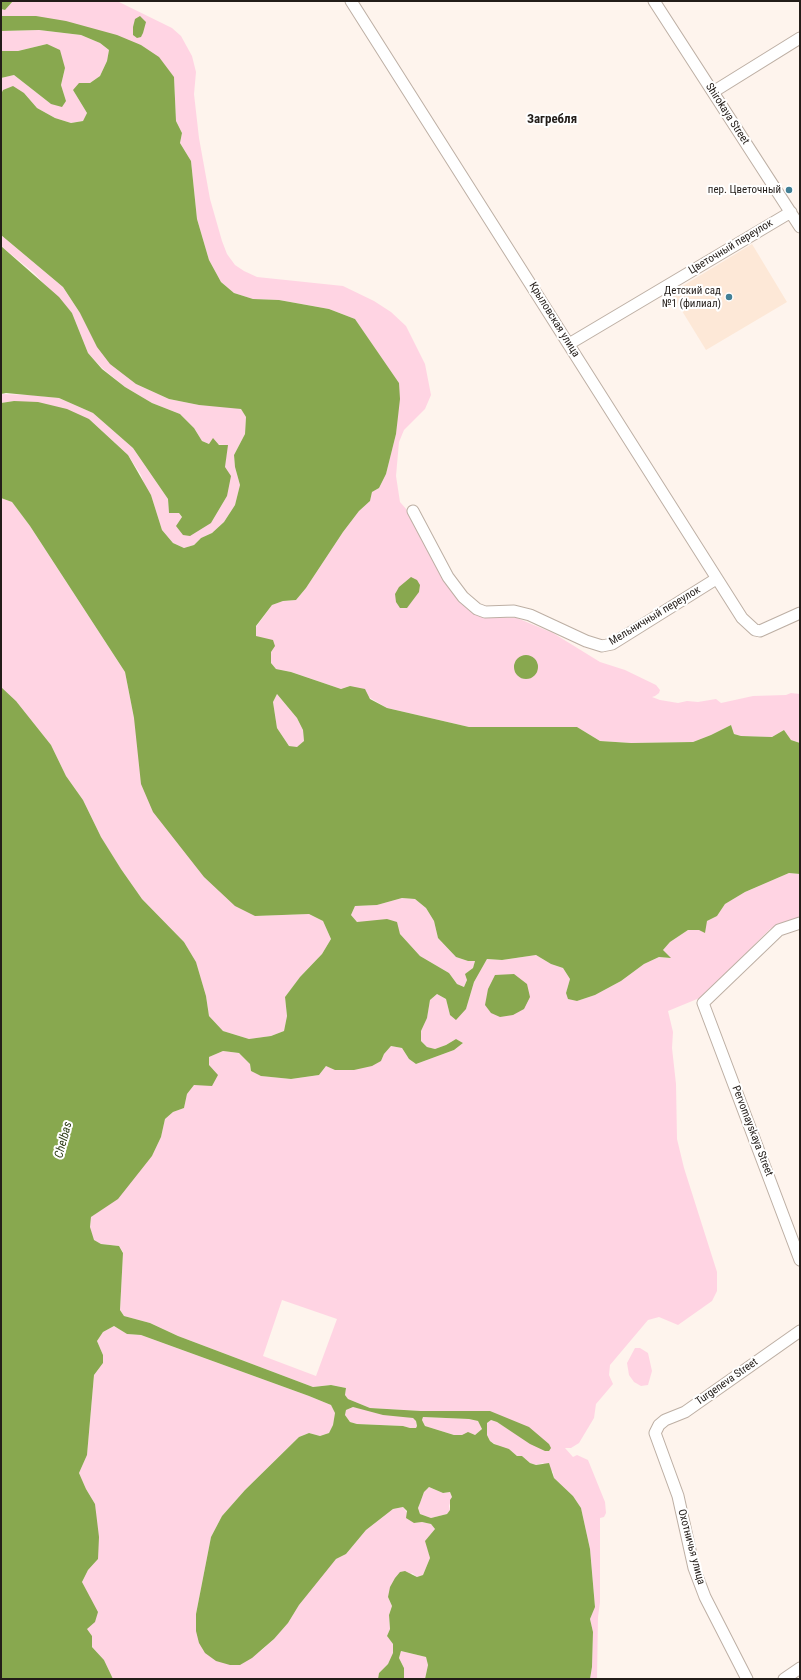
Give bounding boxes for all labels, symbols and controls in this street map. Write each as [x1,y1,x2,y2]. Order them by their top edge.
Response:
street label: Shirokaya Street [702,81,752,147]
district label: Загребля [527,112,577,128]
place label: пер. Цветочный [708,183,781,197]
marker: пер. Цветочный [784,185,794,195]
street label: Цветочный переулок [686,217,776,277]
street label: Крыловская улица [526,280,582,360]
place label: Детский сад №1 (филиал) [662,284,721,310]
marker: Детский сад №1 (филиал) [724,292,734,302]
street label: Мельничный переулок [607,584,703,648]
street label: Pervomayskaya Street [729,1084,775,1178]
water label: Chelbas [52,1120,76,1160]
street label: Turgeneva Street [693,1356,761,1408]
street label: Охотничья улица [675,1508,707,1586]

